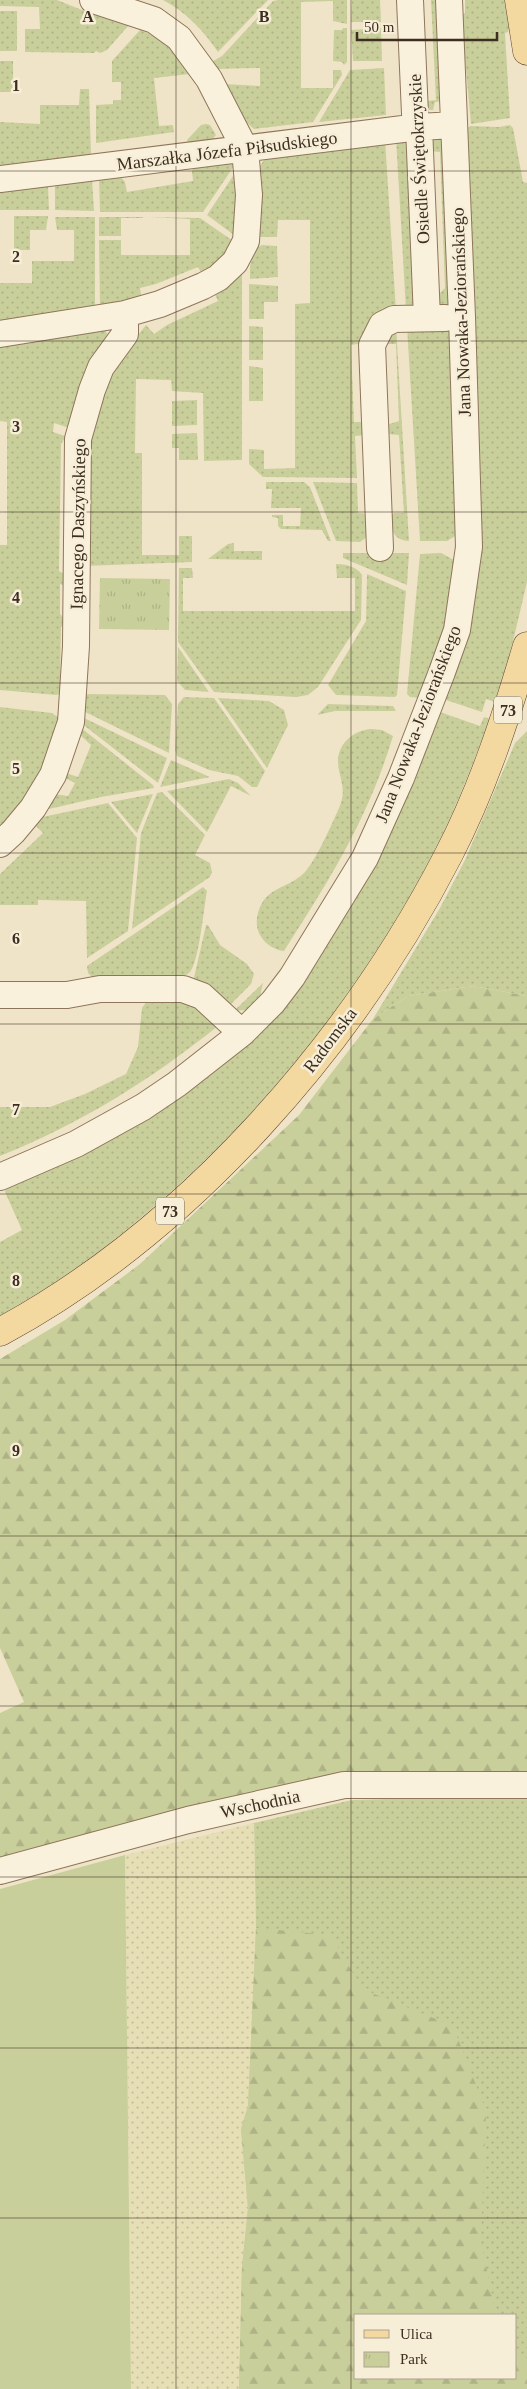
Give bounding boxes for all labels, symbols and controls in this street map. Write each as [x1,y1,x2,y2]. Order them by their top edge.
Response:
text: A [82,8,94,25]
text: B [259,8,270,25]
scale bar [357,10,497,42]
text: 50 m [364,19,395,35]
street label: Osiedle Świętokrzyskie [404,73,433,245]
text: 1 [12,77,20,94]
street label: Marszałka Józefa Piłsudskiego [116,128,338,174]
street label: Jana Nowaka-Jeziorańskiego [447,207,475,417]
text: 2 [12,248,20,265]
text: 3 [12,418,20,435]
street label: Ignacego Daszyńskiego [67,438,89,610]
text: 4 [12,589,20,606]
street label: Jana Nowaka-Jeziorańskiego [371,623,465,825]
road number: 73 [494,696,522,724]
text: 5 [12,760,20,777]
text: 6 [12,930,20,947]
street label: Radomska [299,1004,361,1076]
text: 7 [12,1101,20,1118]
road number: 73 [156,1198,184,1224]
text: 8 [12,1272,20,1289]
text: 9 [12,1442,20,1459]
street label: Wschodnia [218,1786,302,1822]
legend [354,2314,517,2379]
text: Ulica [400,2326,433,2342]
text: Park [400,2351,428,2367]

